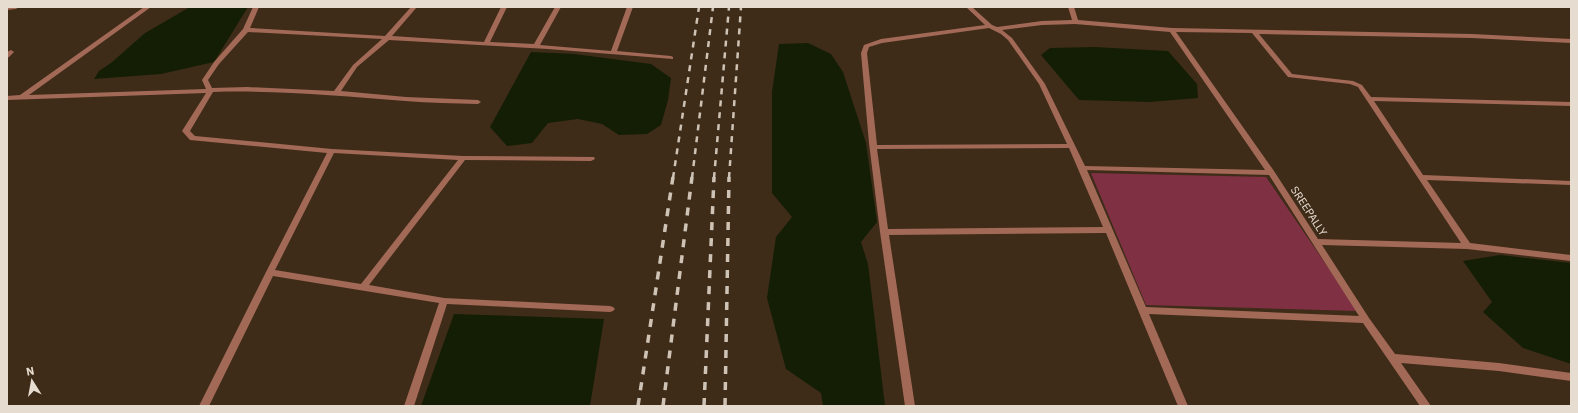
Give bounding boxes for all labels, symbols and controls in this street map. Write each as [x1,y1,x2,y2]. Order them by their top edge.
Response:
street label: SREEPALLY [1288,184,1330,239]
north arrow [12,361,52,401]
text: N [25,364,35,379]

